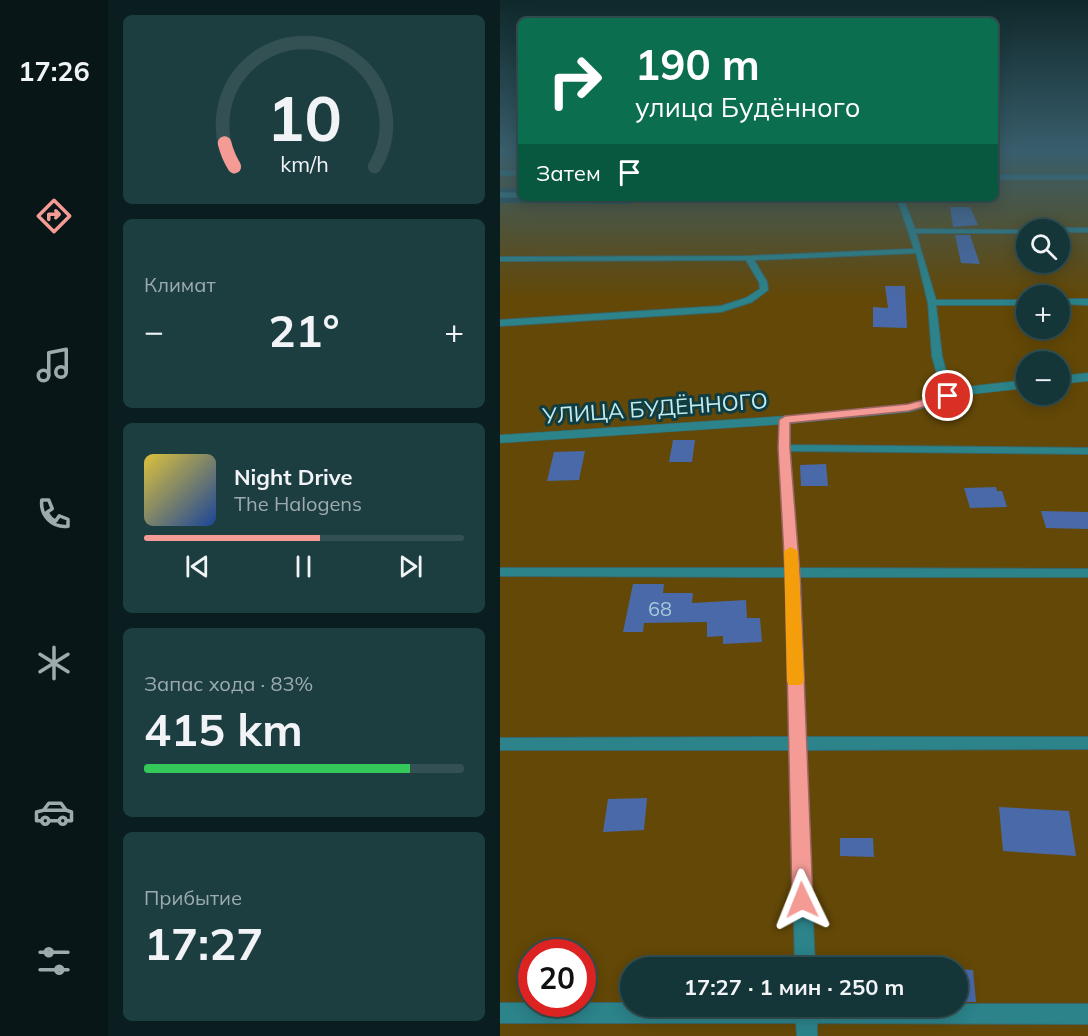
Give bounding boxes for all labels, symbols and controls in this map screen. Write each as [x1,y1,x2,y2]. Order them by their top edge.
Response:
text: 190 m [635,38,760,91]
icon: right [536,42,614,120]
text: 17:26 [18,54,90,88]
text: 10 [267,78,341,157]
text: улица Будённого [635,90,860,124]
text: km/h [280,150,328,177]
icon: arrive [613,156,646,189]
text: Затем [536,159,601,187]
icon: directions [33,195,75,237]
map controls [1016,219,1070,405]
button: search [1016,219,1070,273]
text: Климат [144,272,216,297]
button: + [1016,285,1070,339]
text: 21° [268,302,340,358]
text: − [144,310,164,351]
text: + [444,310,464,351]
icon: music [33,344,75,386]
button: − [1016,351,1070,405]
pin [922,370,973,421]
icon: arrive [931,379,964,412]
street label: УЛИЦА БУДЁННОГО [540,386,769,430]
text: Night Drive [234,463,353,491]
text: The Halogens [234,491,362,516]
icon: phone [33,493,75,535]
icon: previous [181,550,214,583]
icon: pause [287,550,320,583]
icon: next [394,550,427,583]
house number: 68 [648,596,672,621]
icon: climate [33,642,75,684]
text: Запас хода · 83% [144,671,313,696]
text: 415 km [144,701,303,757]
icon: car [33,791,75,833]
position arrow [770,868,834,932]
text: Прибытие [144,885,242,910]
text: 17:27 [144,915,263,971]
speed limit sign: 20 [518,939,596,1017]
icon: filters [33,940,75,982]
text: 17:27 · 1 мин · 250 m [684,973,904,1001]

